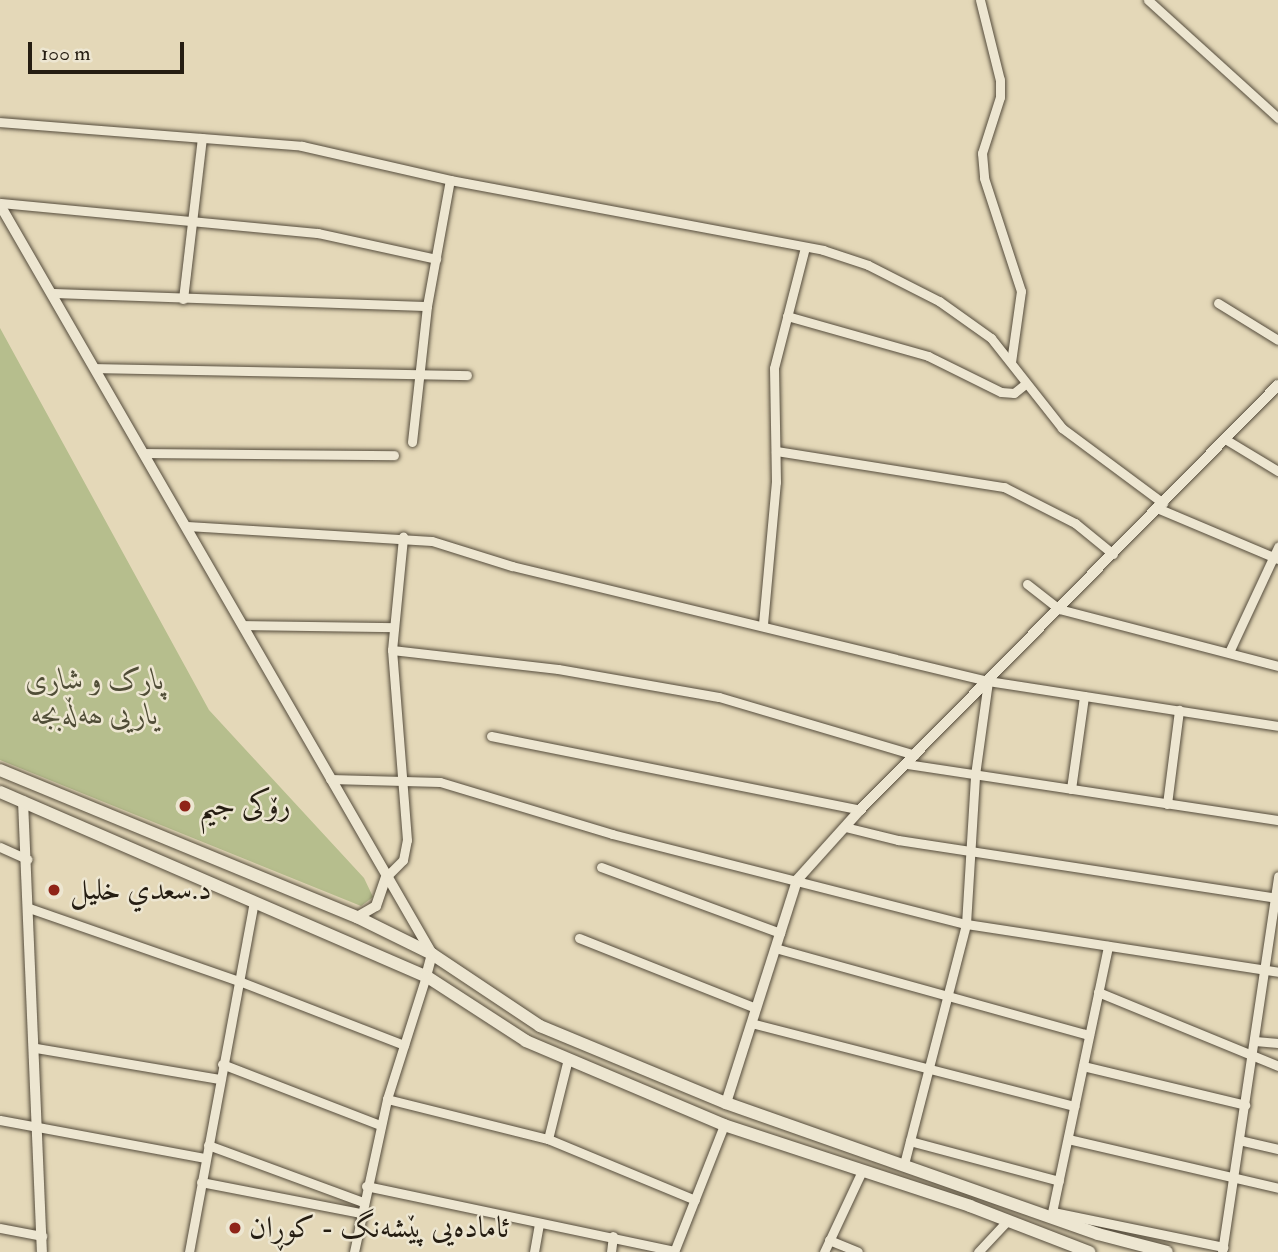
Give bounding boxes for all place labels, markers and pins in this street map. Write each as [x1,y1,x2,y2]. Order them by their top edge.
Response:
place label: رۆکی جیم [199,788,291,824]
marker: رۆکی جیم [177,798,193,814]
place label: د.سعدي خليل [70,872,211,908]
marker: د.سعدي خليل [44,880,64,900]
place label: ئامادەیی پێشەنگ - کوڕان [249,1210,509,1246]
marker: ئامادەیی پێشەنگ - کوڕان [227,1220,243,1236]

